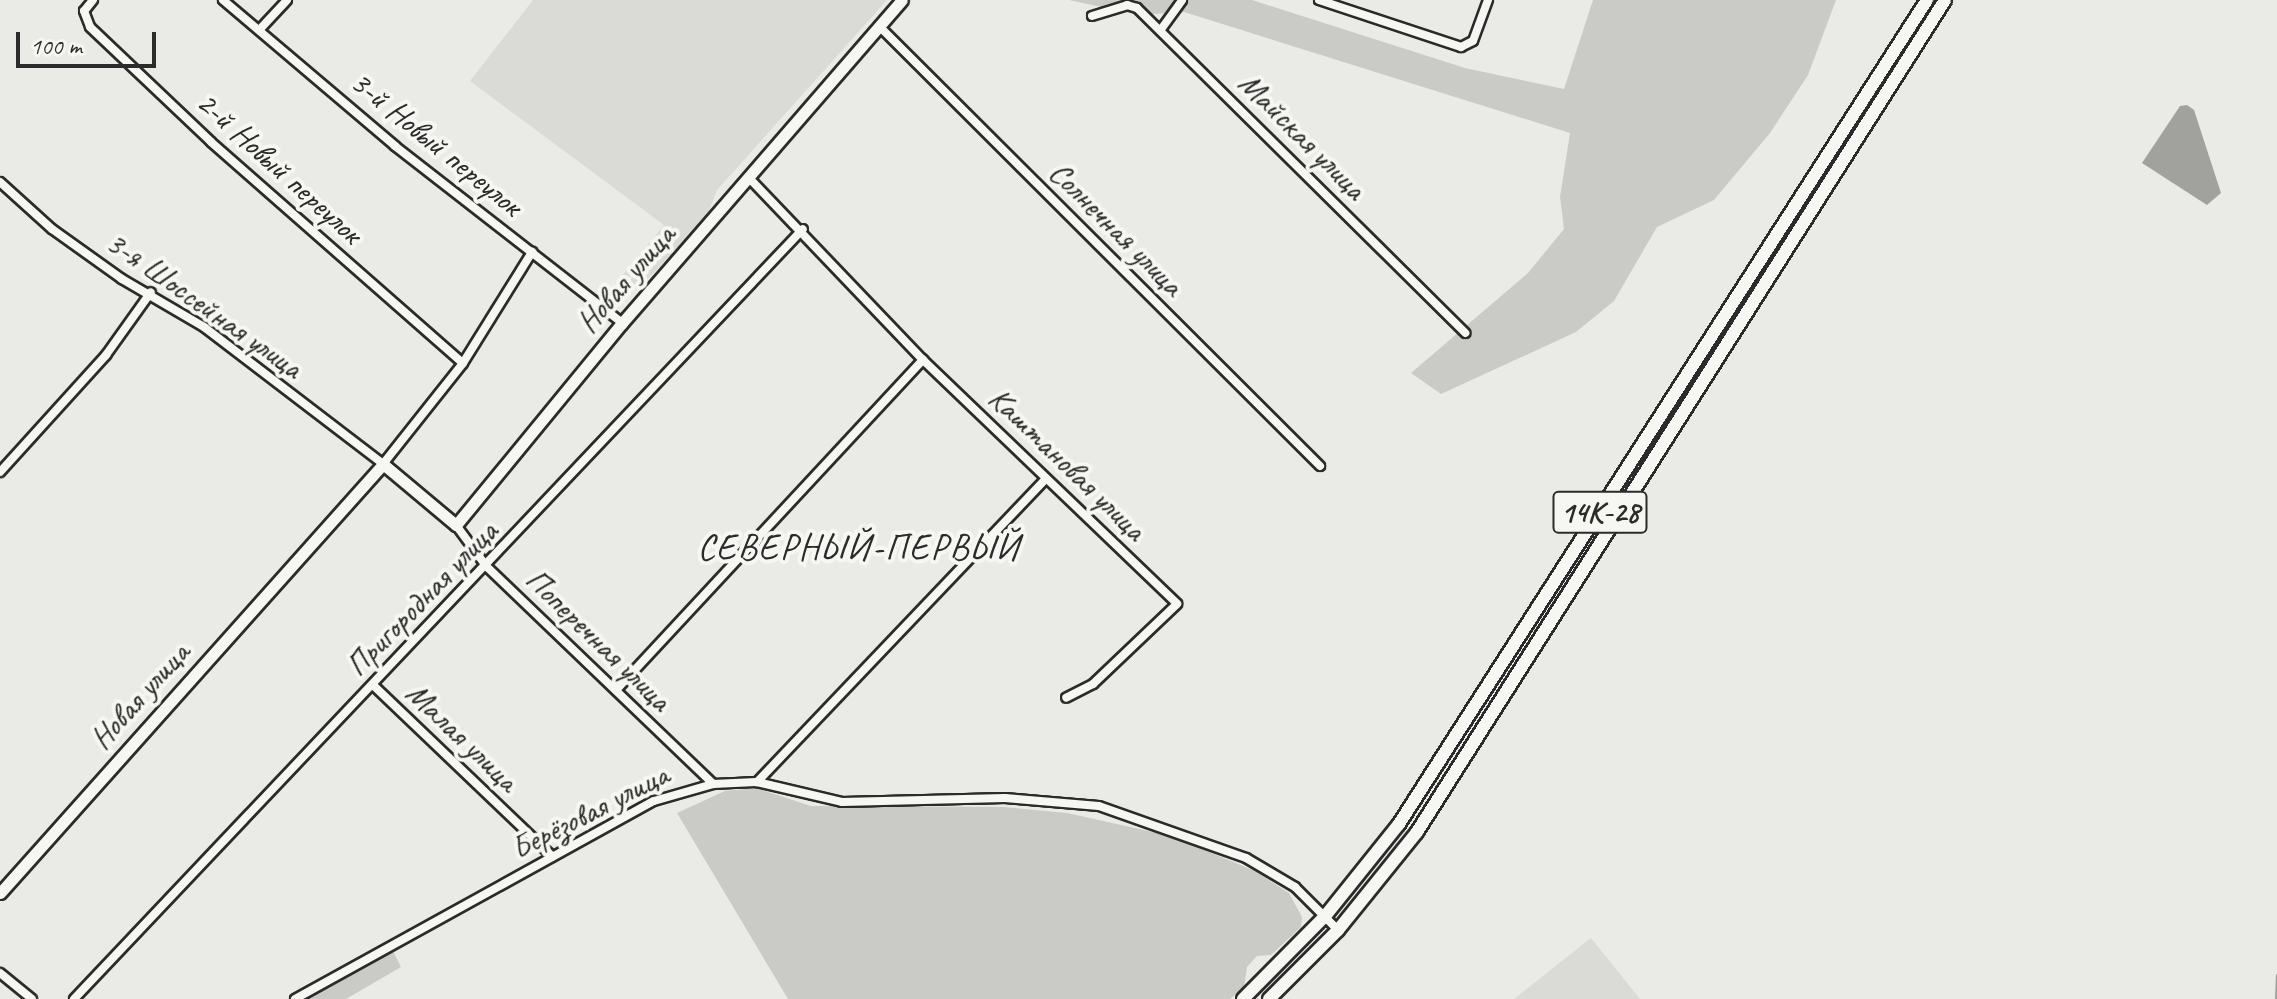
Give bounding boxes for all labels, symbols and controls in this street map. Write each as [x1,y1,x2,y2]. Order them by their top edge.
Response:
scale bar [20,16,160,66]
text: 100 m [30,31,82,61]
street label: 3-й Новый переулок [342,63,530,225]
street label: Майская улица [1230,64,1374,208]
street label: 2-й Новый переулок [188,84,370,252]
street label: Солнечная улица [1040,153,1192,305]
street label: Новая улица [568,217,684,341]
street label: 3-я Шоссейная улица [97,222,311,388]
street label: Каштановая улица [979,378,1155,550]
road number: 14К-28 [1552,486,1648,538]
street label: Пригородная улица [337,512,507,686]
district label: СЕВЕРНЫЙ-ПЕРВЫЙ [698,526,1020,570]
street label: Поперечная улица [516,560,680,720]
street label: Новая улица [82,634,198,758]
street label: Малая улица [397,674,527,800]
street label: Берёзовая улица [505,756,675,868]

